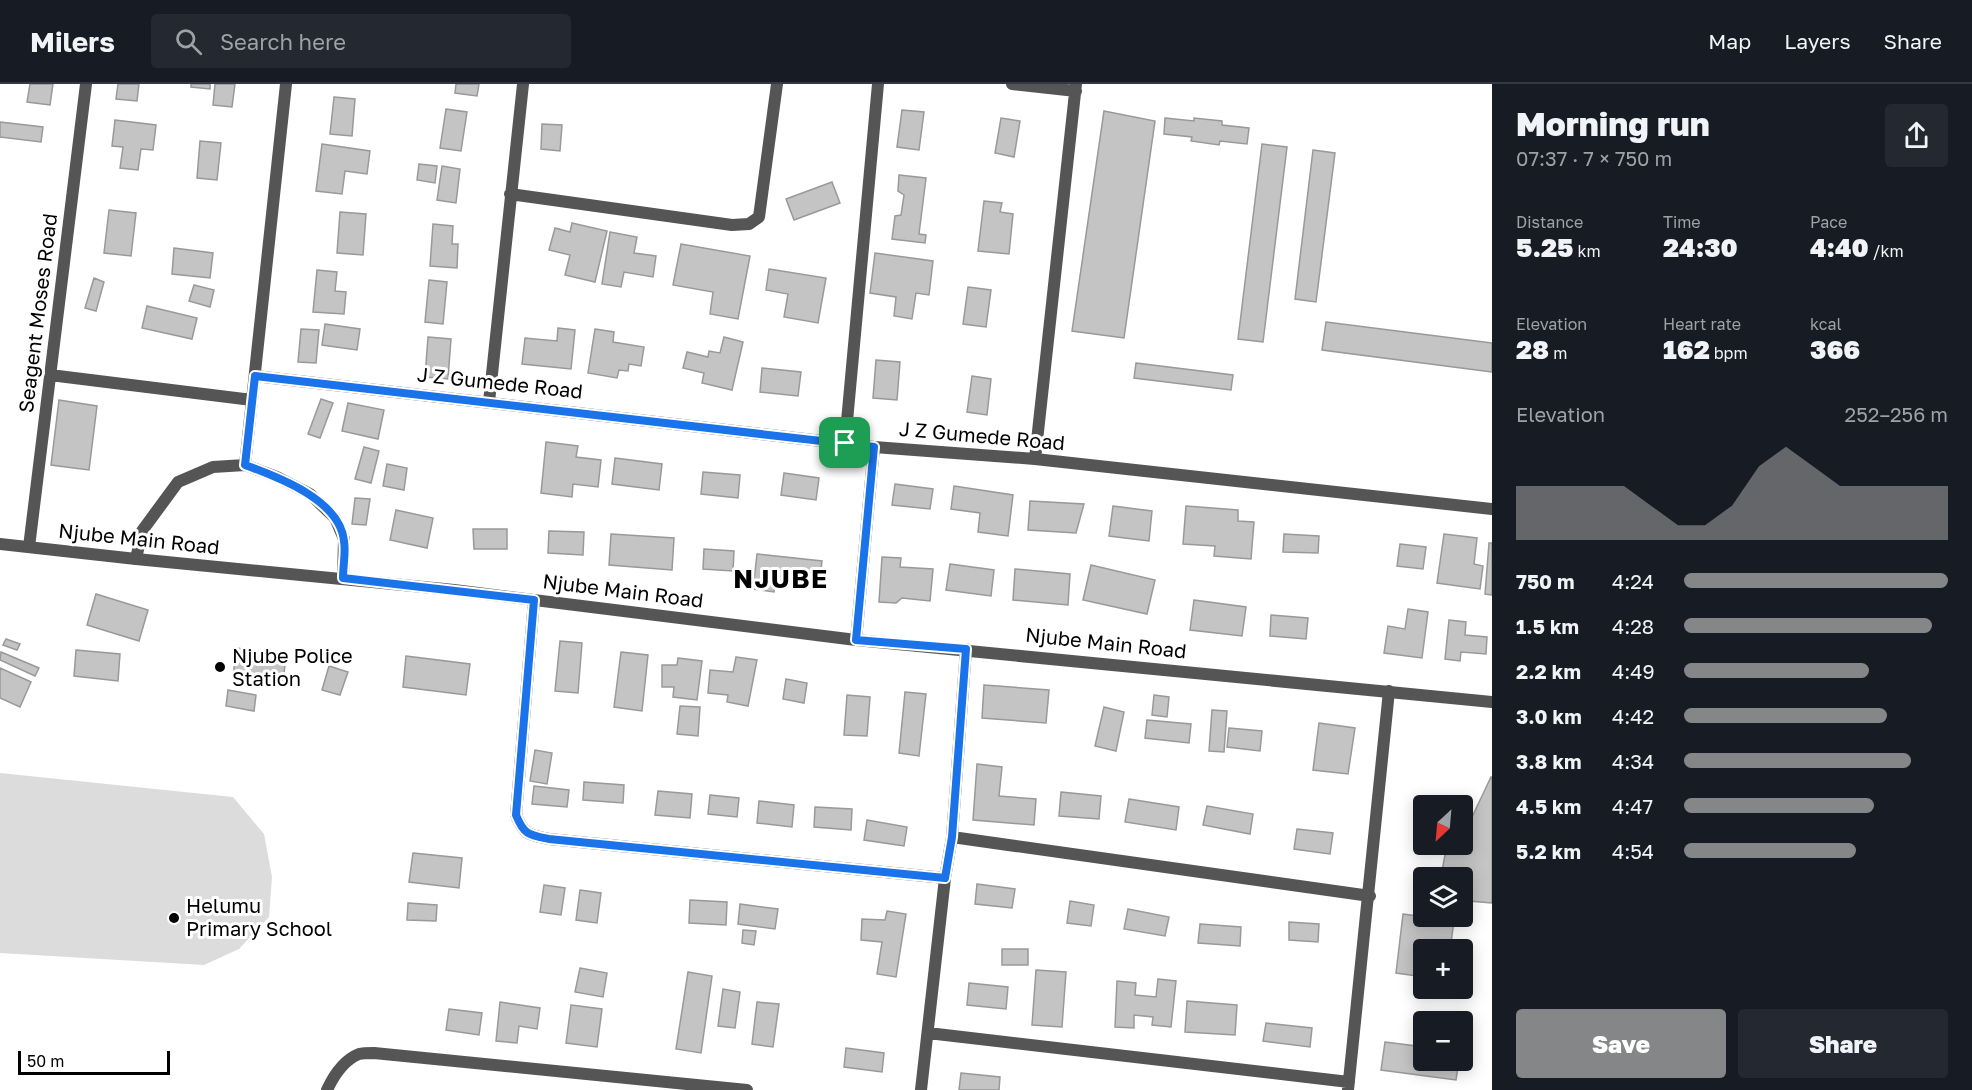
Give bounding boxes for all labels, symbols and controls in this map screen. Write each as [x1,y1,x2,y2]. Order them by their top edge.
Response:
search box [151,14,571,68]
text: Milers [30,25,115,58]
icon: search [172,25,205,58]
text: Search here [220,28,346,55]
text: Map [1708,28,1751,54]
text: Layers [1784,28,1851,54]
text: Share [1884,28,1942,54]
text: Morning run [1516,104,1710,143]
button: share [1885,104,1948,167]
text: 07:37 · 7 × 750 m [1516,146,1672,170]
street label: Seagent Moses Road [13,212,61,414]
text: Distance [1516,212,1583,232]
text: Time [1663,212,1701,232]
text: Pace [1810,212,1847,232]
text: 5.25 [1516,232,1573,263]
text: 24:30 [1663,232,1738,263]
text: 4:40 [1810,232,1869,263]
text: km [1573,241,1601,261]
text: /km [1869,241,1904,261]
text: Elevation [1516,314,1587,334]
text: Heart rate [1663,314,1741,334]
text: kcal [1810,314,1842,334]
text: 28 [1516,334,1549,365]
text: 162 [1663,334,1710,365]
text: 366 [1810,334,1860,365]
text: m [1549,343,1567,363]
text: bpm [1710,343,1748,363]
street label: J Z Gumede Road [416,361,584,403]
text: Elevation [1516,402,1605,426]
text: 252–256 m [1845,402,1948,426]
street label: J Z Gumede Road [898,416,1066,454]
pin [819,417,870,468]
icon: arrive [828,426,861,459]
street label: Njube Main Road [57,518,221,558]
district label: NJUBE [733,563,829,594]
street label: Njube Main Road [541,568,705,612]
text: 750 m [1516,569,1575,593]
text: 4:24 [1612,569,1654,593]
text: 1.5 km [1516,614,1579,638]
text: 4:28 [1612,614,1654,638]
street label: Njube Main Road [1024,622,1188,662]
place label: Njube Police Station [232,643,353,690]
text: 2.2 km [1516,659,1581,683]
text: 4:49 [1612,659,1655,683]
marker: Njube Police Station [213,660,227,674]
text: 3.0 km [1516,704,1582,728]
text: 4:42 [1612,704,1654,728]
text: 3.8 km [1516,749,1582,773]
text: 4:34 [1612,749,1654,773]
text: 4.5 km [1516,794,1581,818]
text: 4:47 [1612,794,1653,818]
north arrow [1413,795,1473,855]
map controls [1413,795,1473,1071]
text: 5.2 km [1516,839,1581,863]
text: 4:54 [1612,839,1654,863]
button: layers [1413,867,1473,927]
place label: Helumu Primary School [186,893,332,940]
marker: Helumu Primary School [167,911,181,925]
button: + [1413,939,1473,999]
button: Save [1516,1009,1726,1078]
button: Share [1738,1009,1948,1078]
button: − [1413,1011,1473,1071]
scale bar [18,1048,170,1076]
text: 50 m [27,1051,64,1071]

